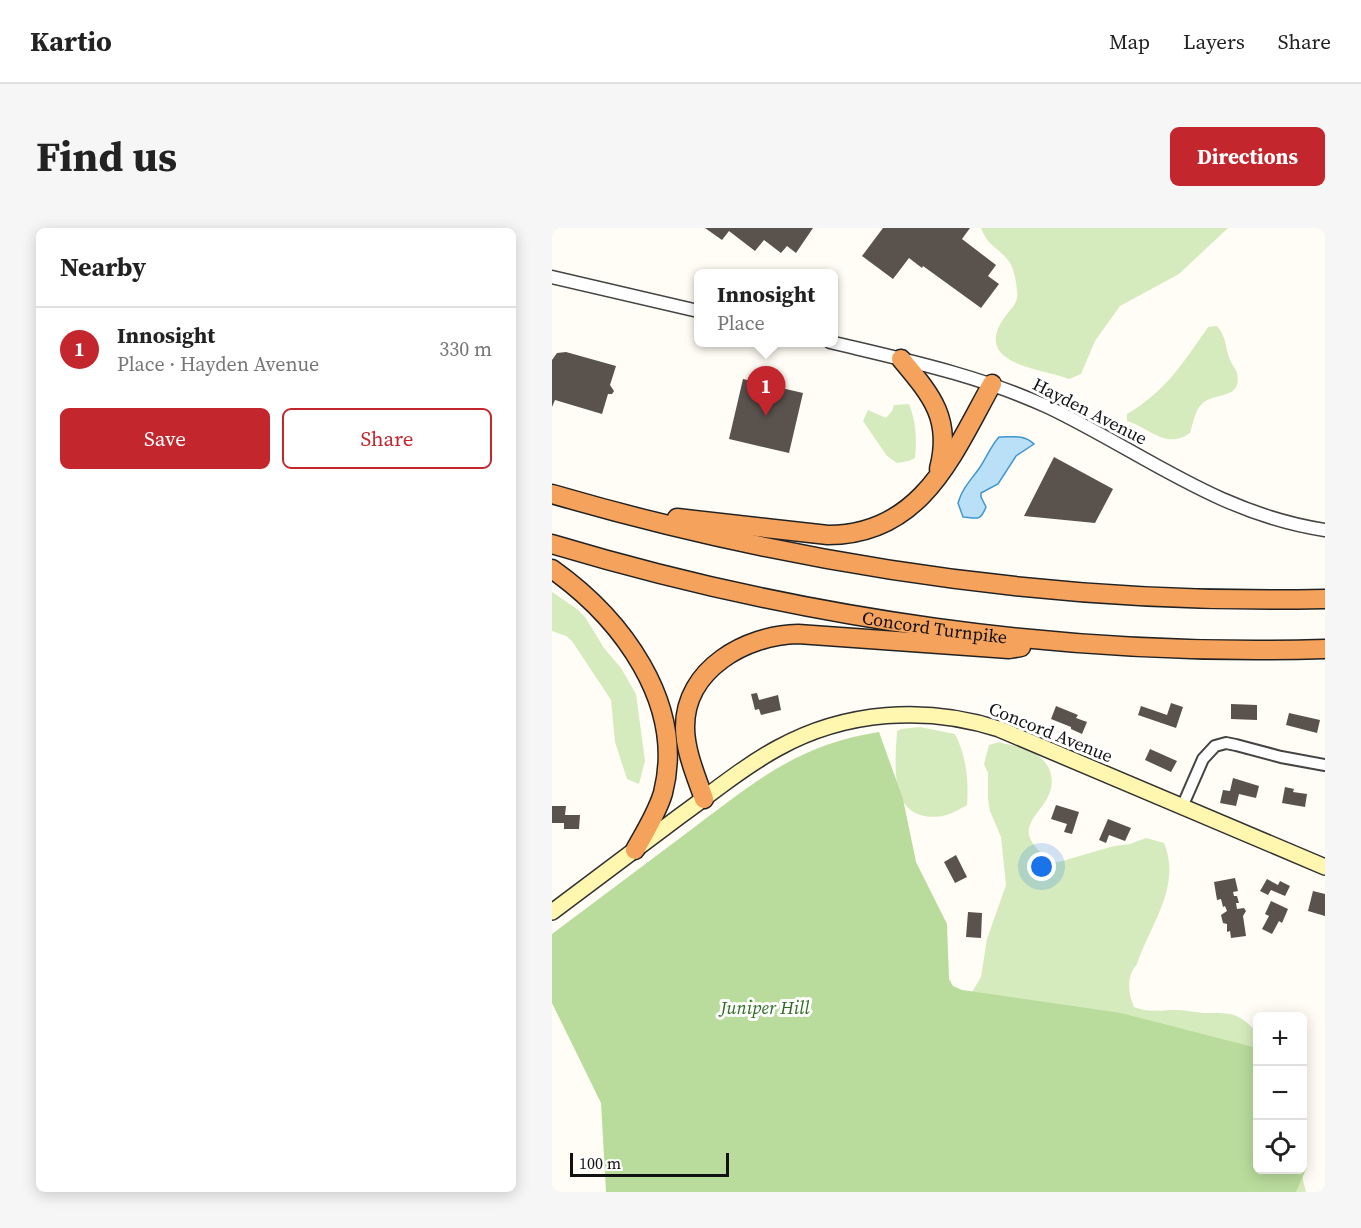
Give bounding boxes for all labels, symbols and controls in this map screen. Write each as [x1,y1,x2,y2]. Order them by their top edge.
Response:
text: Kartio [30,22,112,60]
text: Map [1109,27,1150,56]
text: Layers [1183,27,1245,56]
text: Share [1278,27,1331,56]
text: Find us [36,127,177,185]
button: Directions [1170,127,1325,186]
text: Nearby [60,249,146,285]
popup [694,269,838,347]
text: Innosight [717,279,815,309]
text: Place [717,309,765,337]
text: Innosight [117,320,215,350]
text: 1 [74,335,85,363]
text: 330 m [439,335,492,363]
text: Place · Hayden Avenue [117,350,319,378]
pin: 1 [746,366,786,416]
street label: Hayden Avenue [1029,371,1151,451]
button: Save [60,408,270,469]
button: Share [282,408,492,469]
street label: Concord Turnpike [860,604,1008,649]
street label: Concord Avenue [985,696,1117,768]
your location [1027,852,1056,881]
park label: Juniper Hill [718,995,809,1020]
map controls [1253,1012,1307,1174]
button: + [1253,1012,1307,1066]
button: − [1253,1066,1307,1120]
button: locate [1253,1120,1307,1174]
scale bar [570,1150,729,1178]
text: 100 m [579,1152,621,1174]

